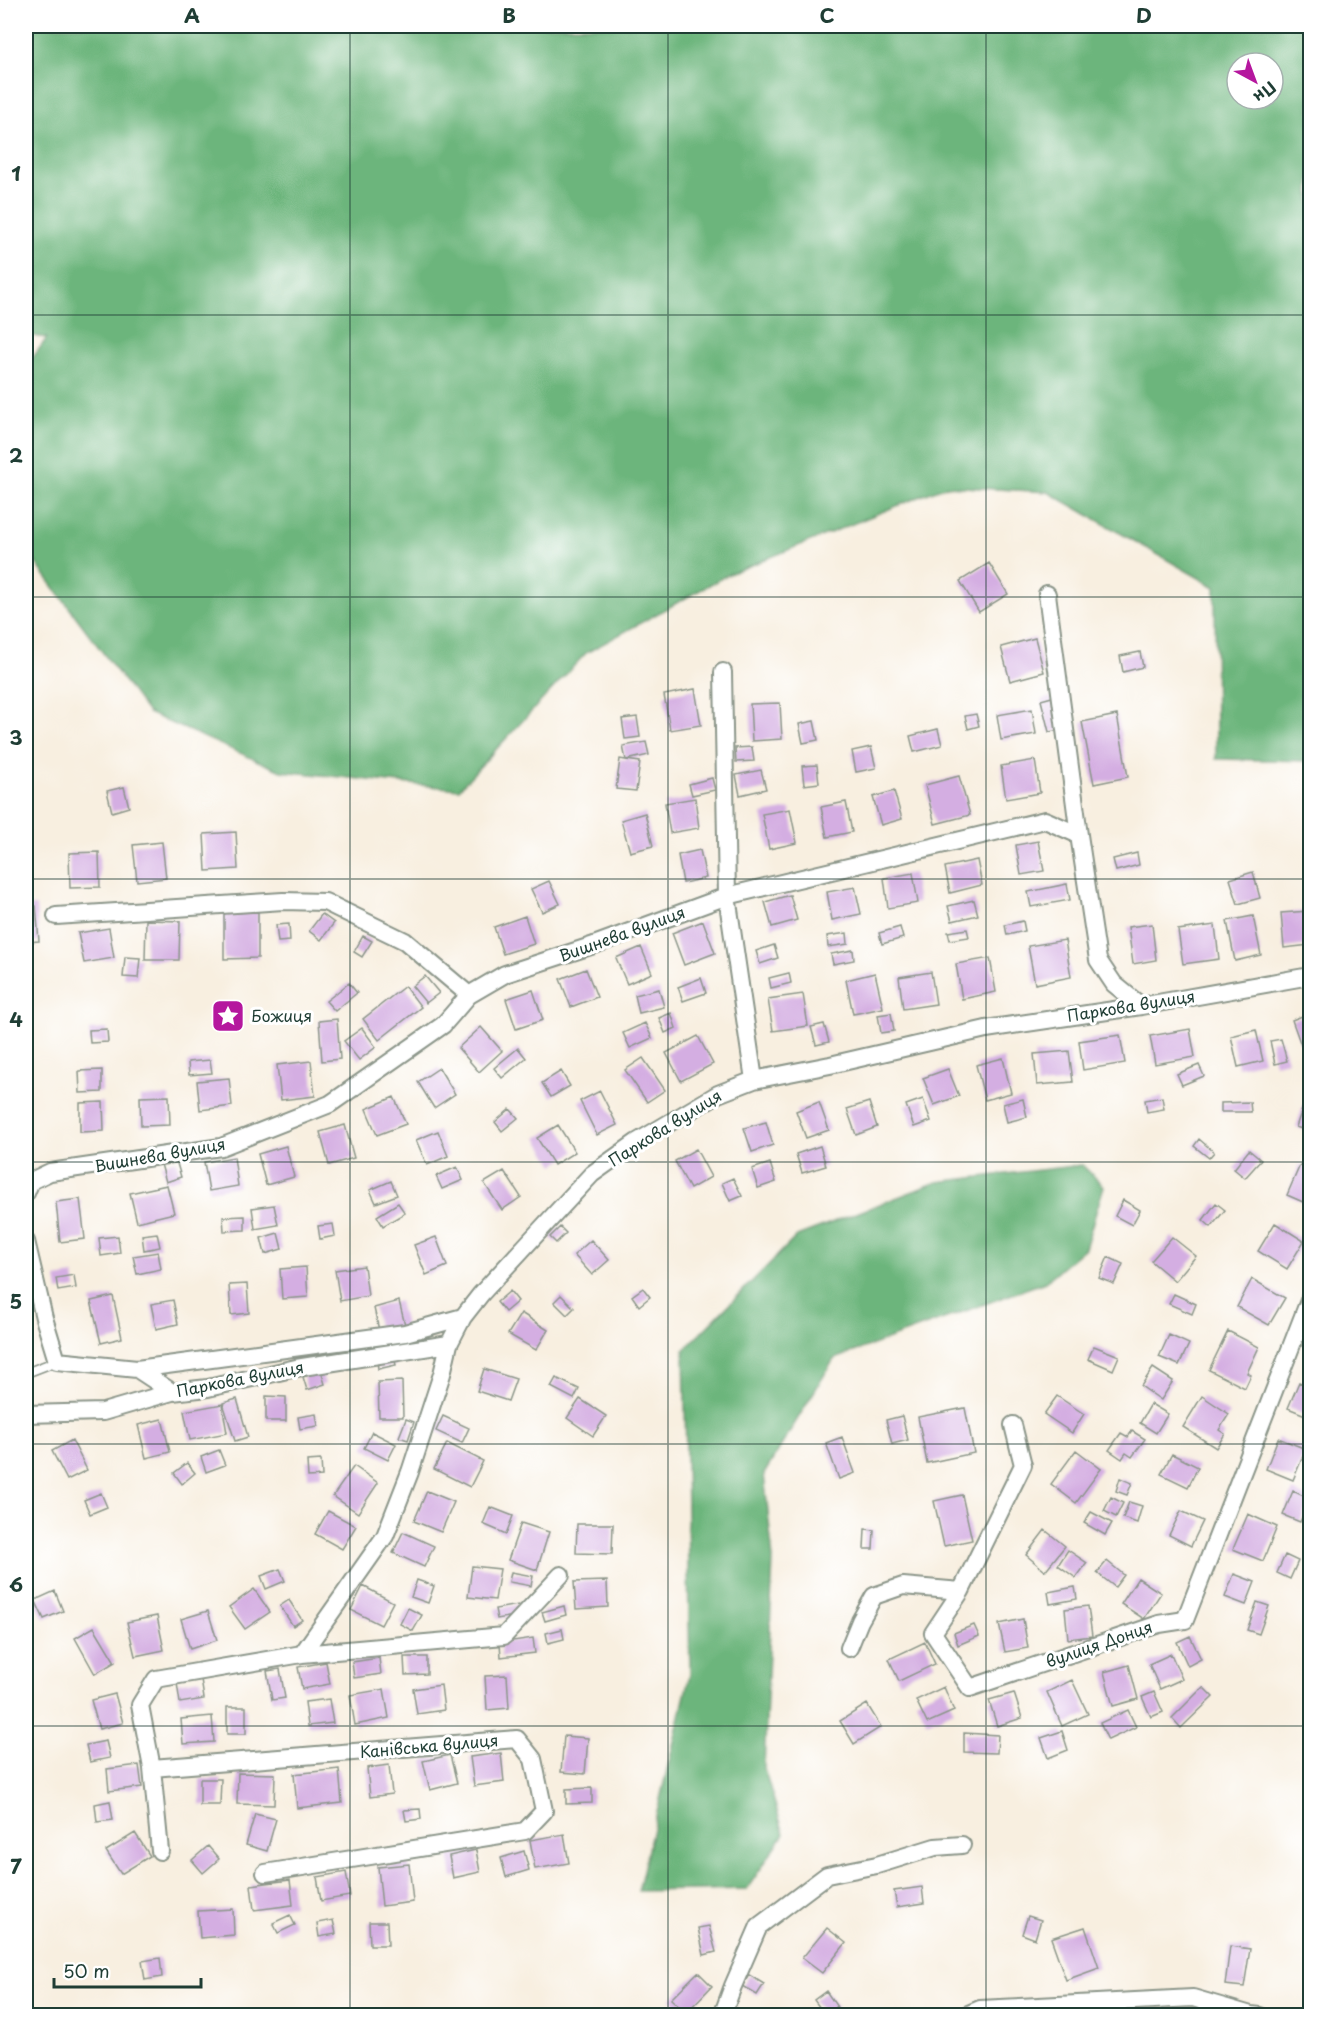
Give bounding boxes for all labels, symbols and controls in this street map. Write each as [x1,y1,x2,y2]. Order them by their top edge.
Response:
text: A [184,0,200,30]
text: B [502,0,516,30]
text: C [819,0,835,30]
text: D [1136,0,1152,30]
north arrow [1225,51,1285,111]
text: Пн [1249,76,1282,110]
text: 1 [11,158,21,188]
text: 2 [9,440,23,470]
text: 3 [9,722,23,752]
street label: Вишнева вулиця [555,899,688,967]
street label: Паркова вулиця [1065,983,1197,1027]
place icon: Божиця [210,998,246,1034]
place label: Божиця [251,1003,312,1027]
text: 4 [9,1004,23,1034]
street label: Паркова вулиця [603,1083,726,1172]
street label: Вишнева вулиця [92,1131,227,1177]
text: 5 [10,1286,22,1316]
street label: Паркова вулиця [174,1354,306,1402]
text: 6 [9,1569,23,1599]
street label: вулиця Донця [1042,1614,1155,1673]
street label: Канівська вулиця [359,1727,499,1763]
text: 7 [10,1851,22,1881]
scale bar [54,1951,201,1989]
text: 50 m [63,1957,110,1984]

